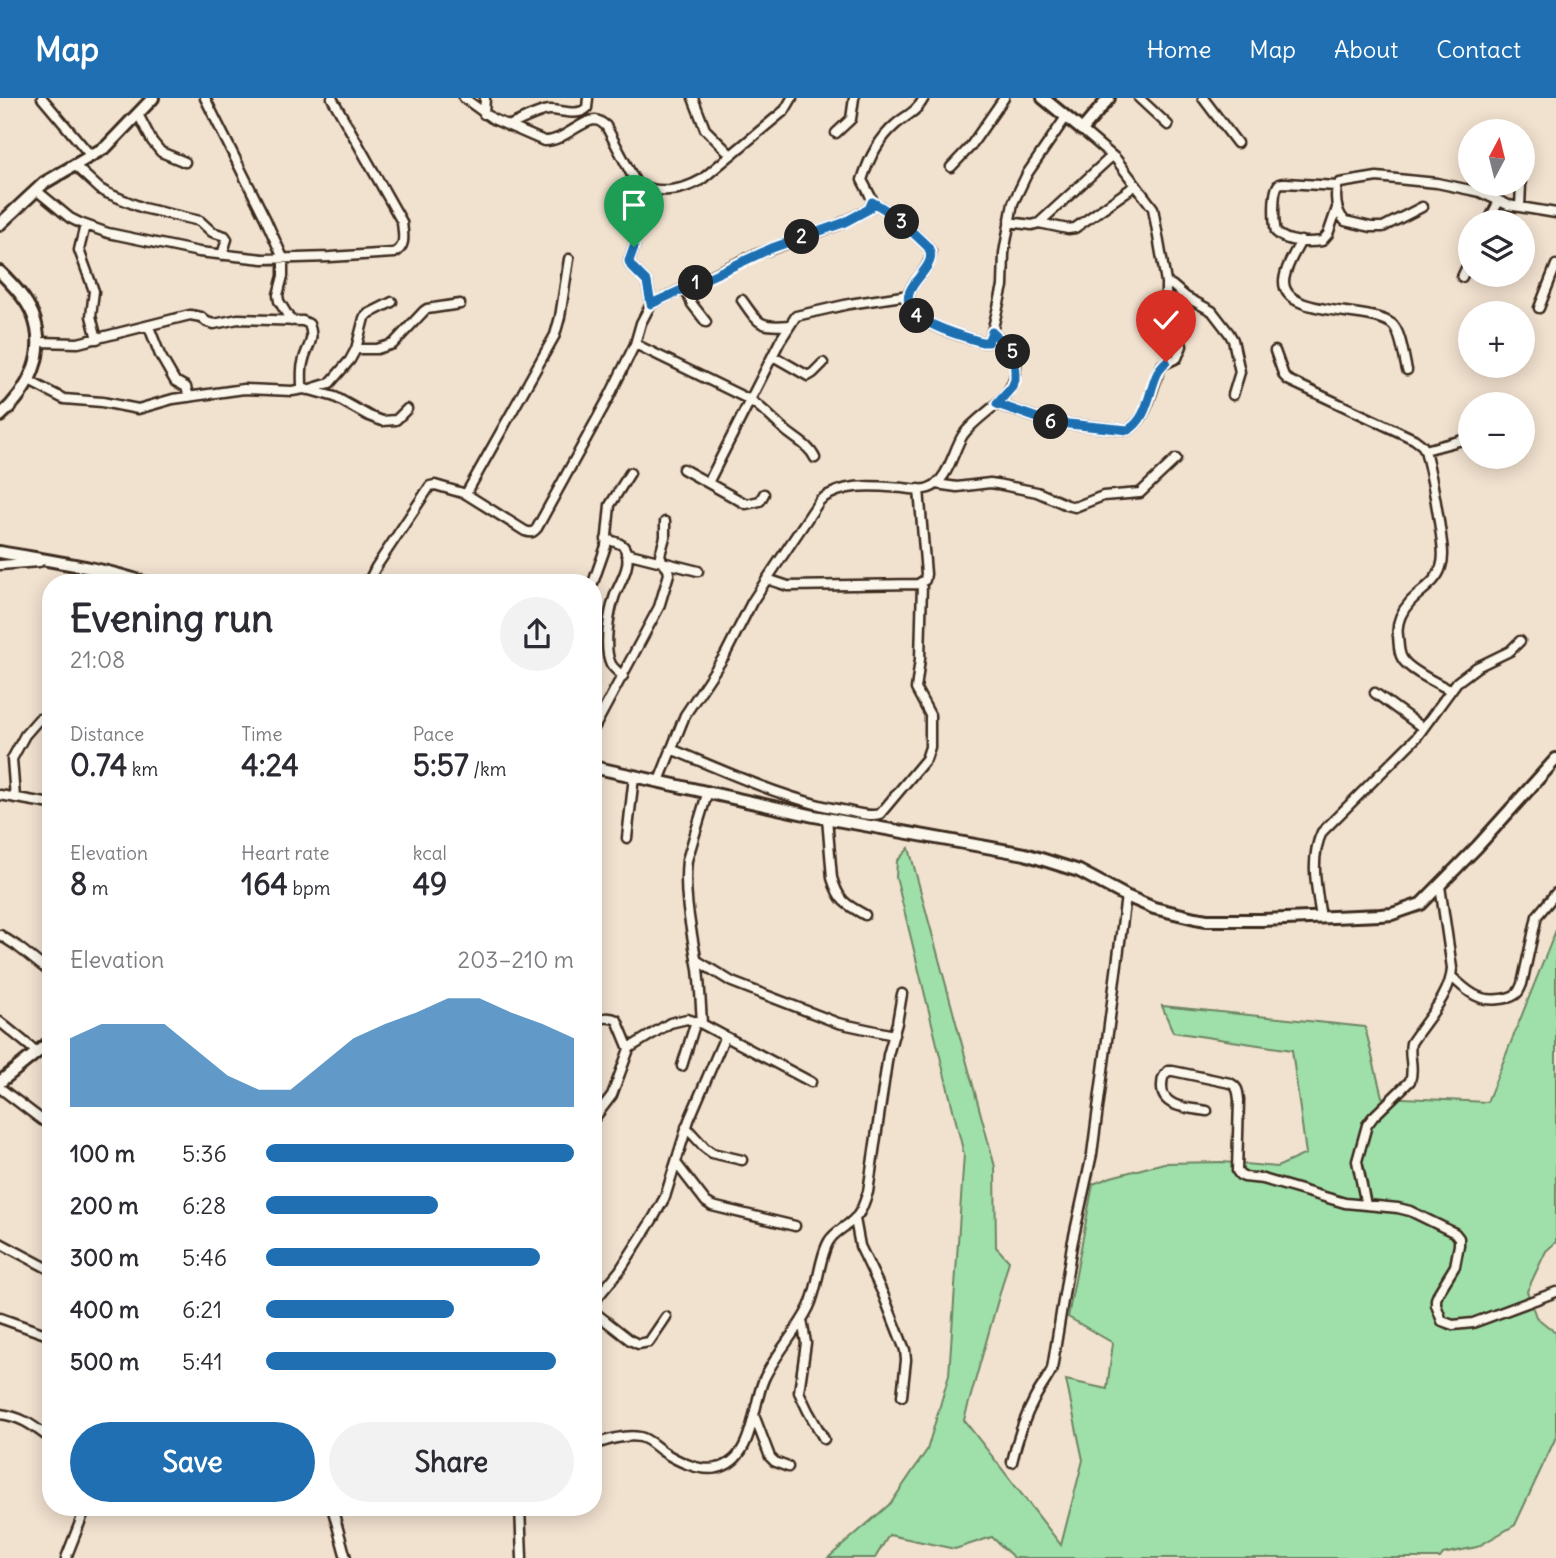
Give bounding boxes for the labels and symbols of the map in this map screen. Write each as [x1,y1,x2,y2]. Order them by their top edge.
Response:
north arrow [1458,119,1535,196]
pin [604,175,664,247]
pin: 3 [884,204,920,240]
pin: 2 [784,220,820,254]
pin: 1 [678,266,714,300]
pin [1136,290,1196,362]
pin: 4 [900,298,934,333]
pin: 5 [996,334,1030,370]
pin: 6 [1034,404,1068,440]

